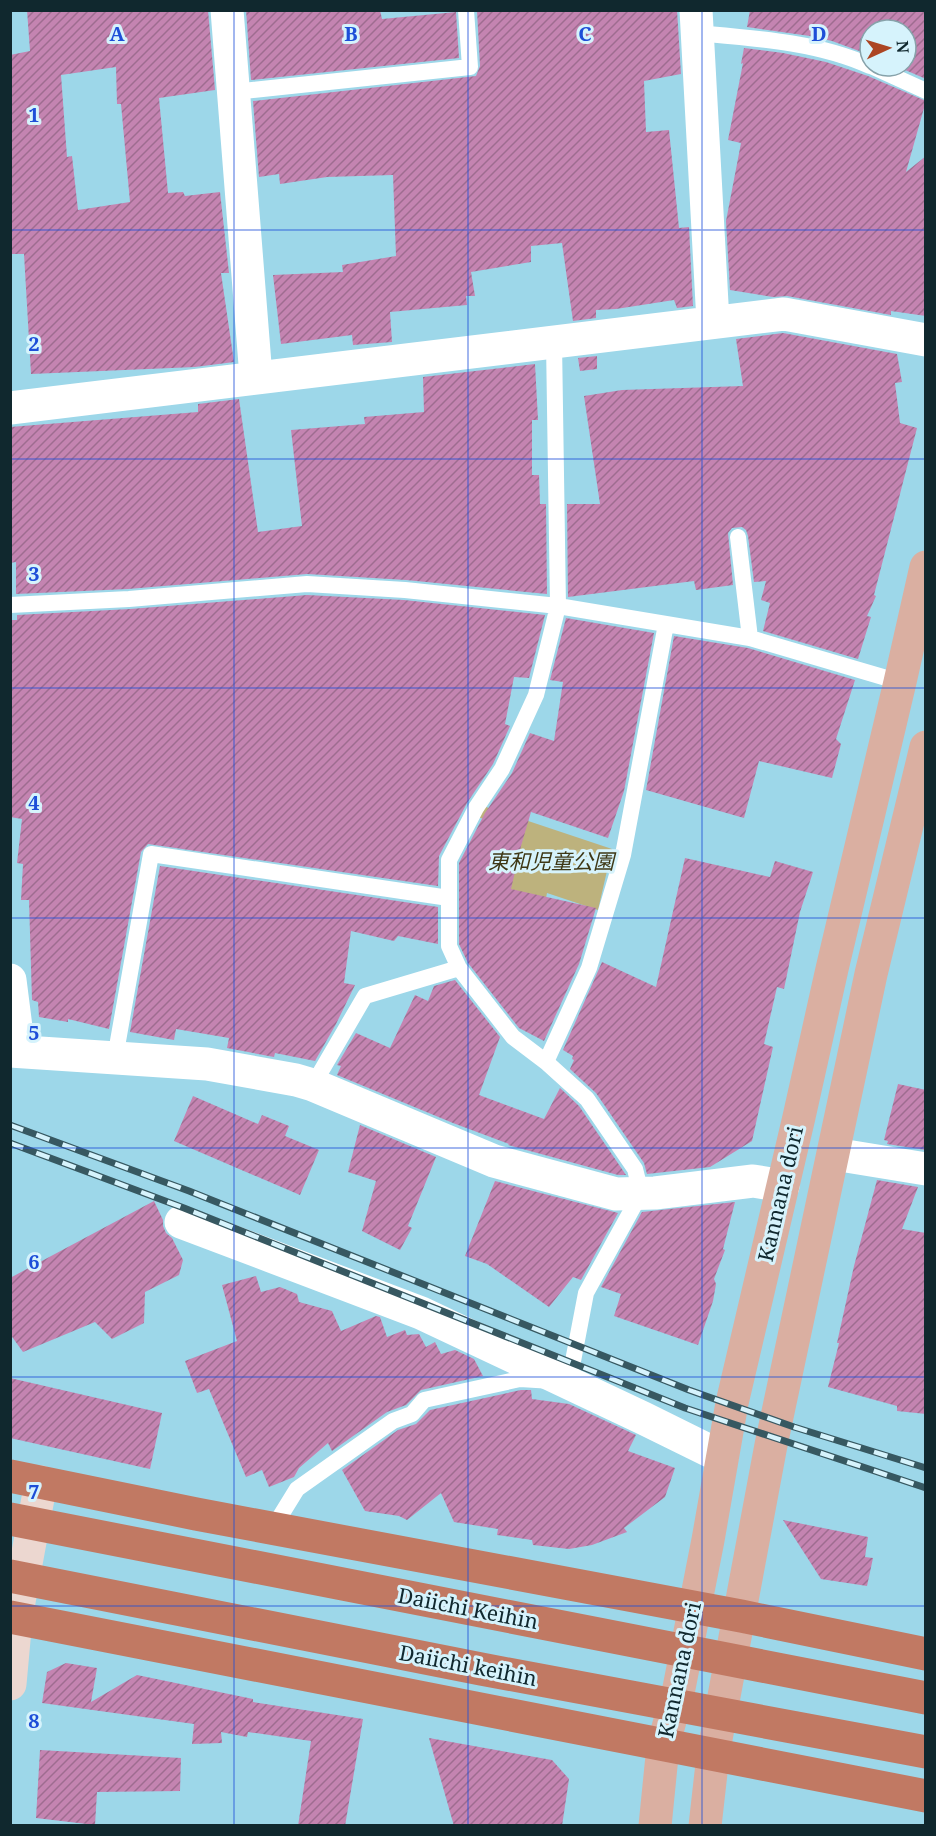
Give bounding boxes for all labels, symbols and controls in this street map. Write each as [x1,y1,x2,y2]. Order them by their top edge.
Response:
north arrow [858,18,918,78]
text: A [109,20,125,47]
text: B [344,20,358,47]
text: C [578,20,592,47]
text: D [811,20,827,47]
text: N [892,40,914,54]
text: 1 [28,101,40,128]
text: 2 [28,330,40,357]
text: 3 [28,560,40,587]
text: 4 [28,789,40,816]
park label: 東和児童公園 [488,847,617,875]
text: 5 [28,1019,40,1046]
street label: Kannana dori [751,1123,809,1264]
text: 6 [28,1248,40,1275]
text: 7 [28,1478,40,1505]
street label: Daiichi Keihin [396,1581,541,1635]
street label: Kannana dori [651,1599,707,1740]
street label: Daiichi keihin [397,1638,539,1692]
text: 8 [28,1707,40,1734]

